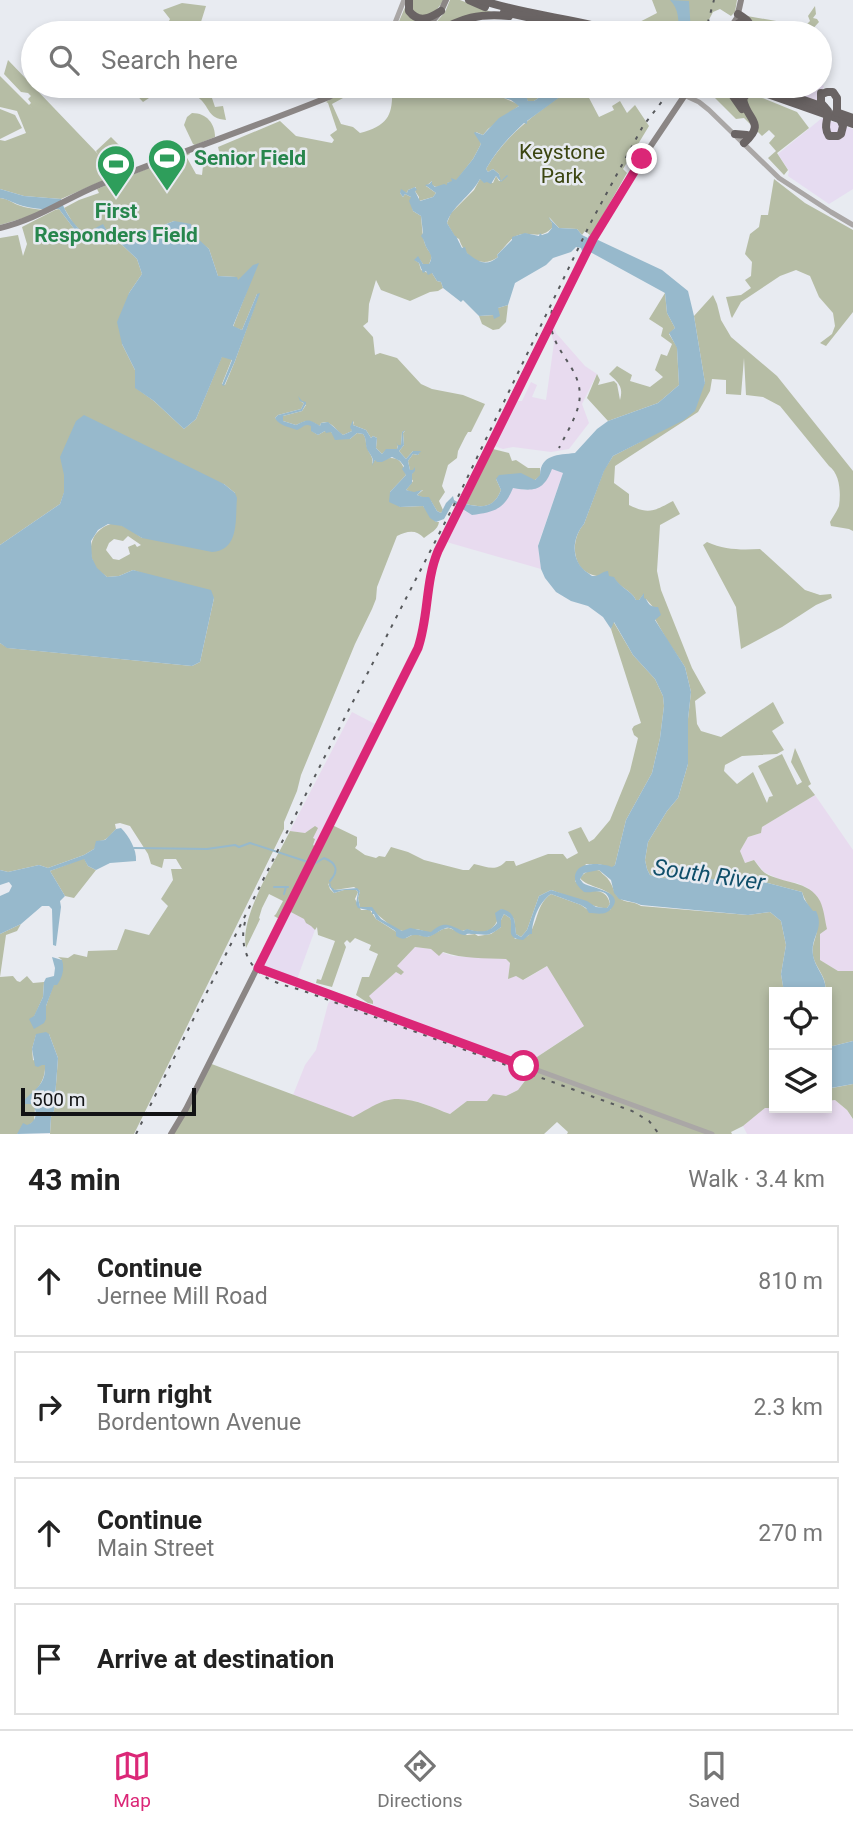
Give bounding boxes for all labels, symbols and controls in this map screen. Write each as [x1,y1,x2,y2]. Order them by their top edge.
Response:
search box [21,21,832,98]
icon: search [45,41,83,79]
text: Search here [101,45,238,75]
sports icon: Senior Field [146,137,188,192]
park label: Keystone Park [519,140,605,188]
sports icon: First Responders Field [95,143,137,198]
route end [626,143,657,174]
place label: Senior Field [194,146,306,170]
place label: First Responders Field [34,199,198,247]
water label: South River [651,854,768,896]
map controls [769,987,832,1113]
button: locate [769,987,832,1050]
route start [508,1050,539,1081]
button: layers [769,1050,832,1113]
scale bar [21,1085,196,1117]
text: 500 m [32,1088,85,1111]
text: 43 min [28,1162,121,1197]
text: Walk · 3.4 km [688,1166,825,1193]
text: Continue [97,1253,202,1283]
icon: ahead [30,1262,68,1300]
text: 810 m [758,1268,823,1295]
text: Jernee Mill Road [97,1283,268,1310]
text: Turn right [97,1379,212,1409]
icon: right [30,1388,68,1426]
text: 2.3 km [754,1394,823,1421]
text: Bordentown Avenue [97,1409,301,1436]
text: Continue [97,1505,202,1535]
icon: ahead [30,1514,68,1552]
text: 270 m [758,1520,823,1547]
text: Main Street [97,1535,214,1562]
icon: arrive [30,1640,68,1678]
text: Arrive at destination [97,1644,334,1674]
tab: Map [113,1747,151,1812]
tab: Directions [377,1747,462,1812]
tab: Saved [689,1747,740,1812]

